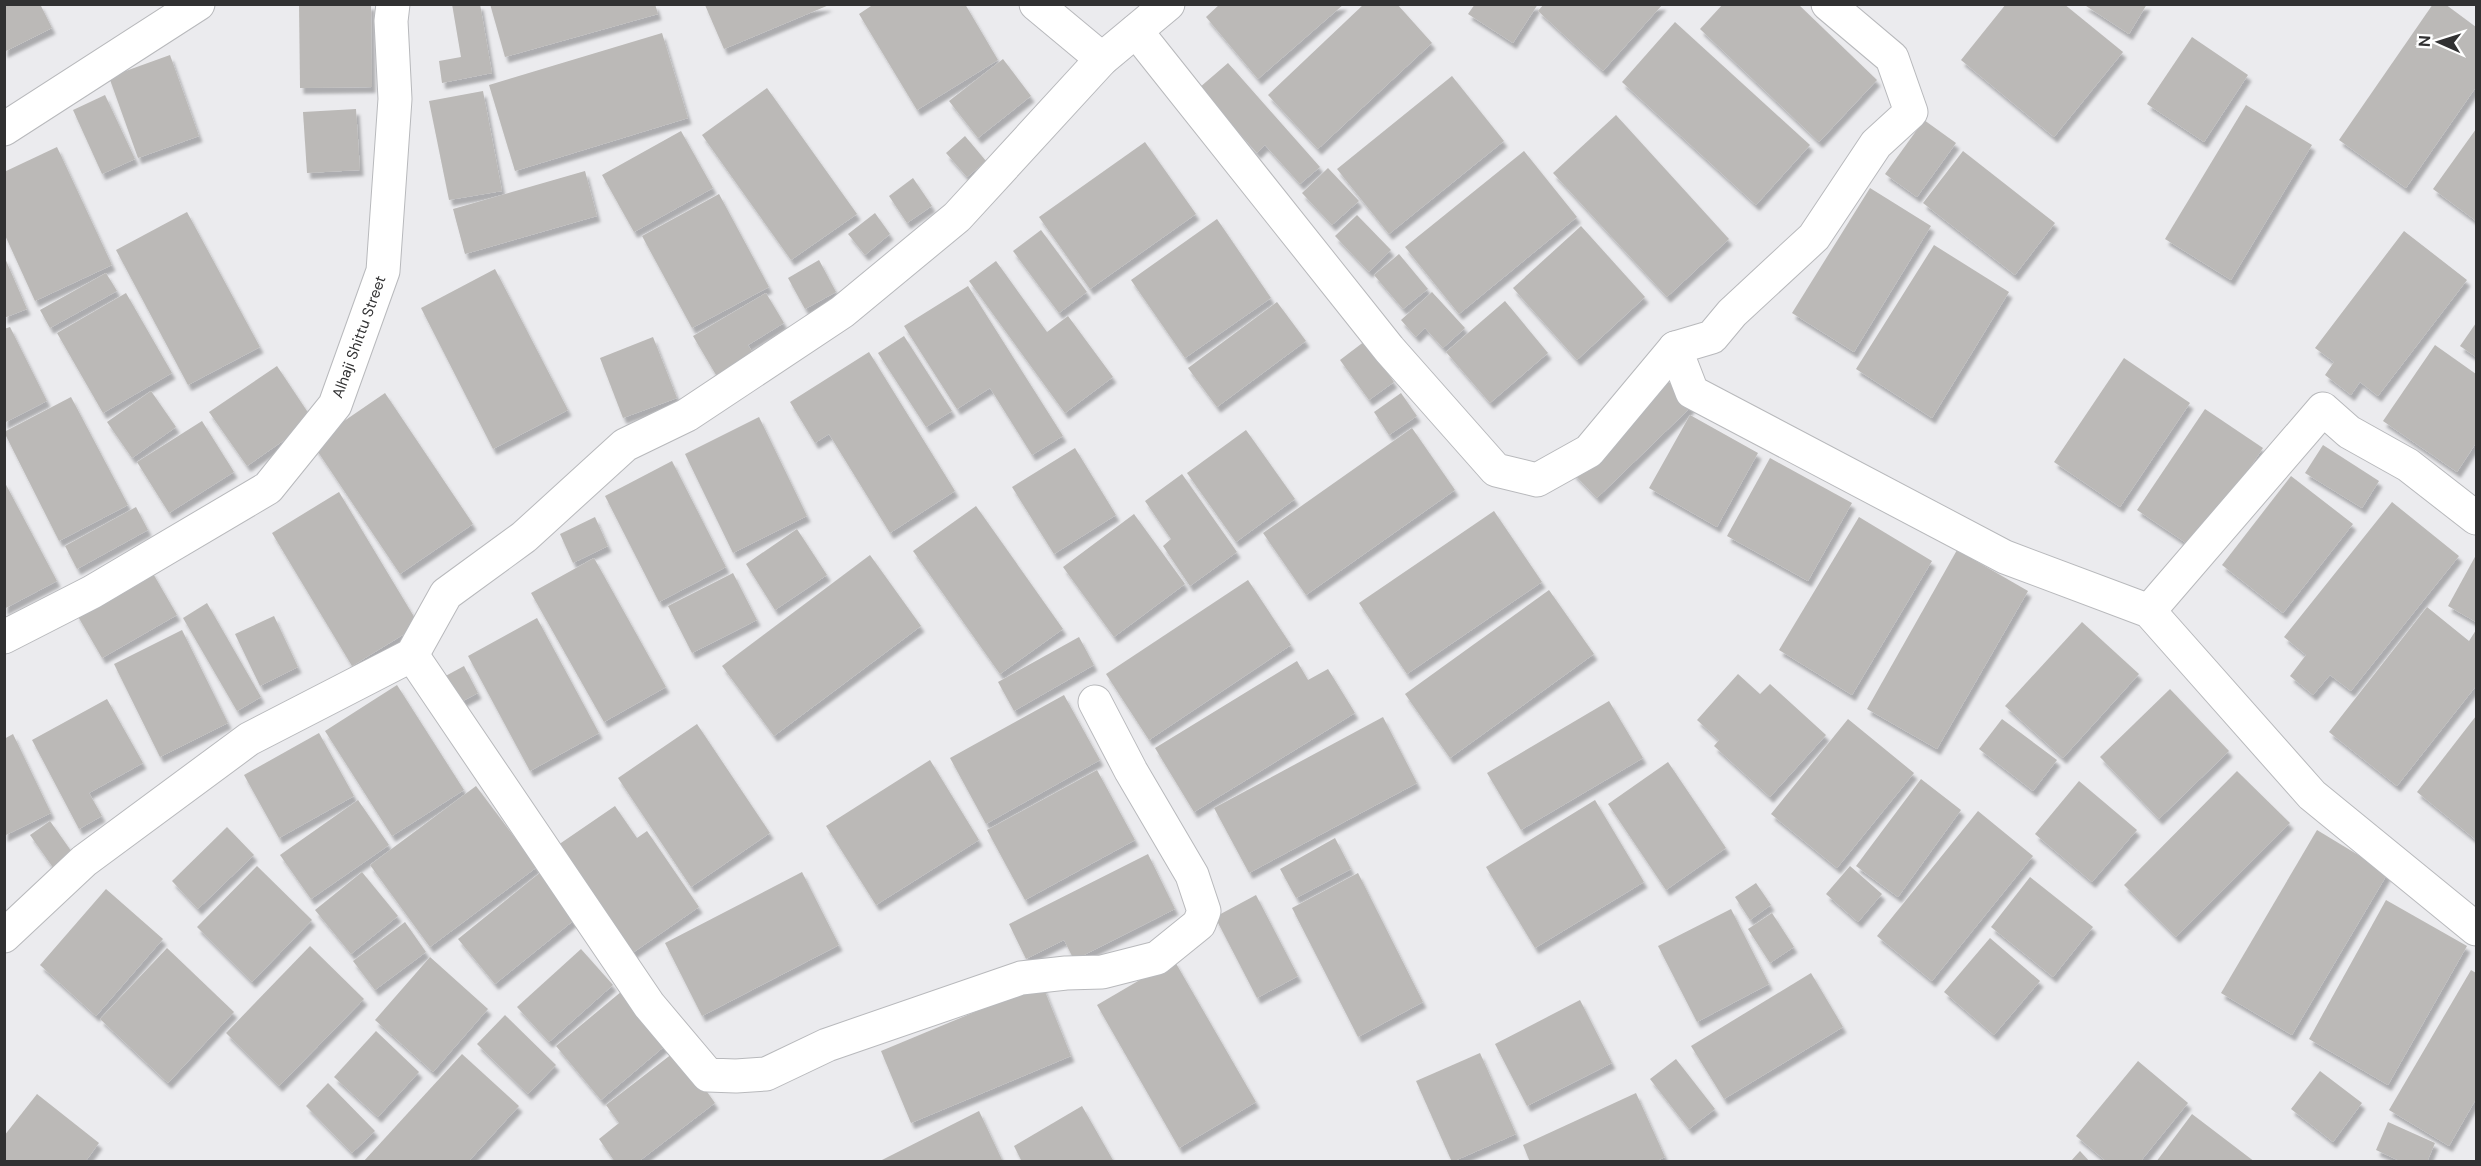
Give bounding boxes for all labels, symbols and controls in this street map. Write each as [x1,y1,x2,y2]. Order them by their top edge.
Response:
north arrow [2409,12,2469,72]
text: N [2414,35,2435,48]
street label: Alhaji Shittu Street [328,273,391,401]

